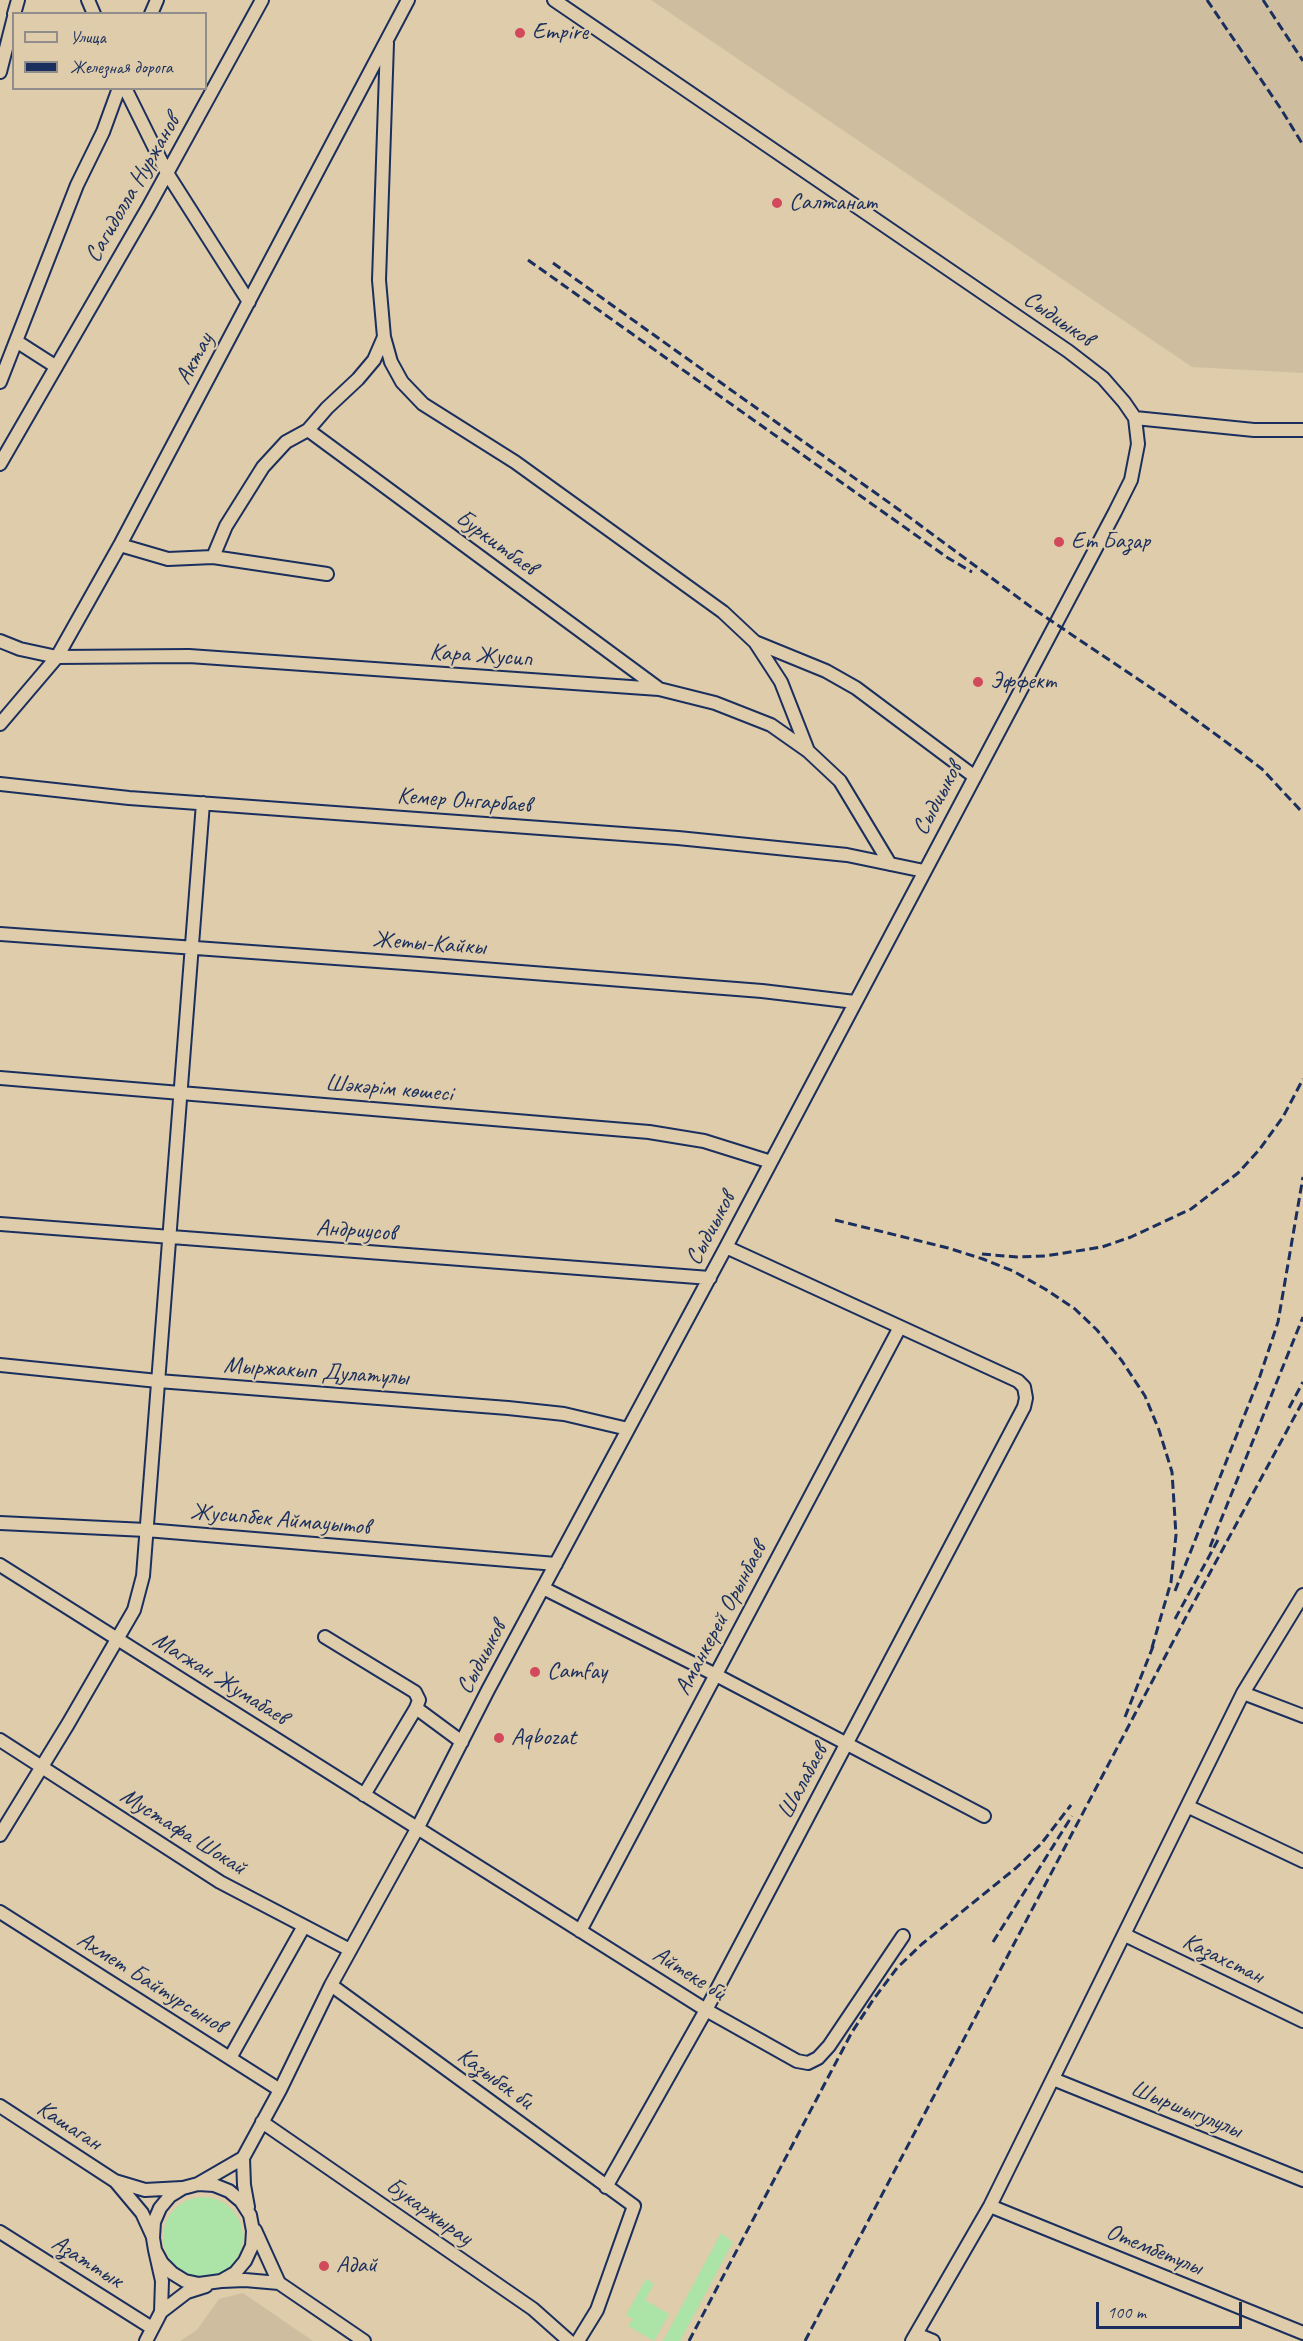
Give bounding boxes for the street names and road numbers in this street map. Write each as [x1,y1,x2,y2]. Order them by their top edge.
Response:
street label: Сагидолла Нуржанов [79,110,187,268]
street label: Сыдиыков [1018,285,1098,353]
street label: Актау [170,328,220,390]
street label: Буркитбаев [450,504,542,582]
street label: Кара Жусип [429,638,533,674]
street label: Сыдиыков [907,758,969,840]
street label: Кемер Онгарбаев [396,782,532,820]
street label: Жеты-Кайкы [371,926,487,962]
street label: Шәкәрім көшесі [324,1069,454,1109]
street label: Сыдиыков [680,1188,742,1270]
street label: Андриусов [315,1214,397,1248]
street label: Мыржакып Дулатулы [223,1351,409,1393]
street label: Жусипбек Аймауытов [189,1498,371,1542]
street label: Аманкерей Орынбаев [669,1538,773,1700]
street label: Сыдиыков [451,1617,513,1699]
street label: Магжан Жумабаев [147,1626,293,1732]
street label: Шалабаев [771,1740,835,1824]
street label: Мустафа Шокай [115,1782,251,1882]
street label: Ахмет Байтурсынов [71,1926,231,2040]
street label: Казахстан [1178,1927,1268,1991]
street label: Айтеке би [647,1940,731,2008]
street label: Казыбек би [451,2042,539,2116]
street label: Шыршыгулулы [1126,2075,1246,2145]
street label: Кашаган [31,2094,107,2158]
street label: Букаржырау [380,2172,478,2252]
street label: Отембетулы [1102,2218,1206,2282]
street label: Азаттык [46,2229,128,2295]

